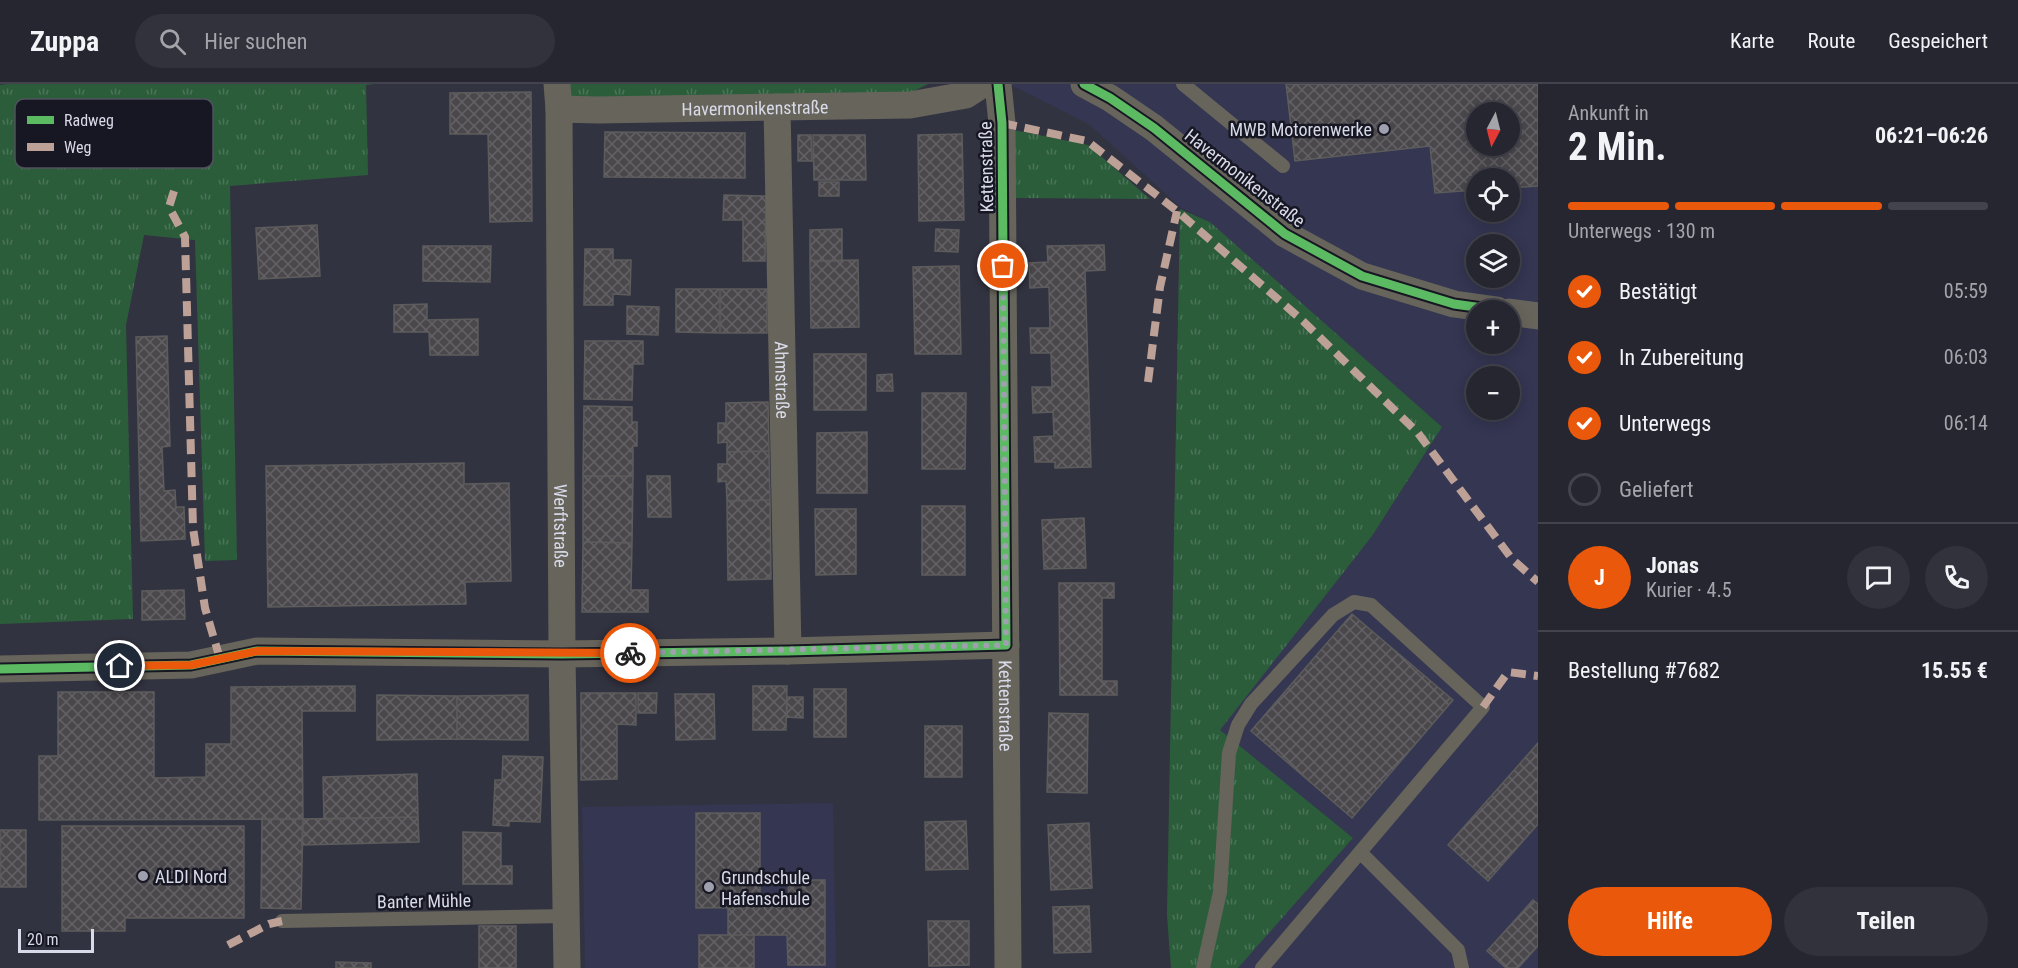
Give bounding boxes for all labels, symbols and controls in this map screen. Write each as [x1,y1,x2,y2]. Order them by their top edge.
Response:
search box [135,14,555,68]
text: Zuppa [30,25,99,58]
icon: search [156,25,189,58]
text: Hier suchen [204,29,307,54]
text: Karte [1730,29,1774,53]
text: Route [1807,29,1855,53]
text: Gespeichert [1888,29,1988,53]
street label: Havermonikenstraße [681,96,829,119]
legend [15,99,213,168]
text: Ankunft in [1568,101,1649,125]
north arrow [1466,102,1520,156]
map controls [1466,102,1520,420]
text: Radweg [64,111,114,130]
place label: MWB Motorenwerke [1229,119,1372,140]
street label: Kettenstraße [975,121,997,213]
marker: MWB Motorenwerke [1377,122,1391,136]
text: 06:21–06:26 [1875,123,1988,148]
text: 2 Min. [1568,124,1667,170]
street label: Havermonikenstraße [1181,125,1309,231]
text: Weg [64,138,91,157]
button: locate [1466,168,1520,222]
text: Unterwegs · 130 m [1568,219,1715,243]
button: layers [1466,234,1520,288]
pin [977,240,1028,291]
icon: bag [986,249,1019,282]
icon: check [1568,275,1601,308]
text: Bestätigt [1619,279,1697,304]
text: 05:59 [1944,279,1988,303]
button: + [1466,300,1520,354]
street label: Ahmstraße [771,341,794,419]
icon: check [1568,341,1601,374]
text: In Zubereitung [1619,345,1744,370]
text: 06:03 [1944,345,1988,369]
button: − [1466,366,1520,420]
icon: check [1568,407,1601,440]
text: Unterwegs [1619,411,1711,436]
text: 06:14 [1944,411,1988,435]
text: Geliefert [1619,477,1694,502]
street label: Werftstraße [551,484,572,568]
button: chat [1847,546,1910,609]
button: phone [1925,546,1988,609]
text: Jonas [1646,553,1699,578]
text: J [1594,565,1605,590]
text: Kurier · 4.5 [1646,578,1732,602]
courier [600,623,660,683]
icon: bike [614,637,647,670]
pin [94,640,145,691]
icon: home [103,649,136,682]
text: Bestellung #7682 [1568,658,1720,683]
text: 15.55 € [1921,658,1988,683]
street label: Kettenstraße [995,660,1017,751]
place label: ALDI Nord [155,866,227,887]
place label: Grundschule Hafenschule [721,867,810,909]
marker: ALDI Nord [136,869,150,883]
marker: Grundschule Hafenschule [702,880,716,894]
button: Hilfe [1568,887,1772,956]
button: Teilen [1784,887,1988,956]
street label: Banter Mühle [377,890,471,912]
scale bar [18,926,94,954]
text: 20 m [27,930,59,949]

